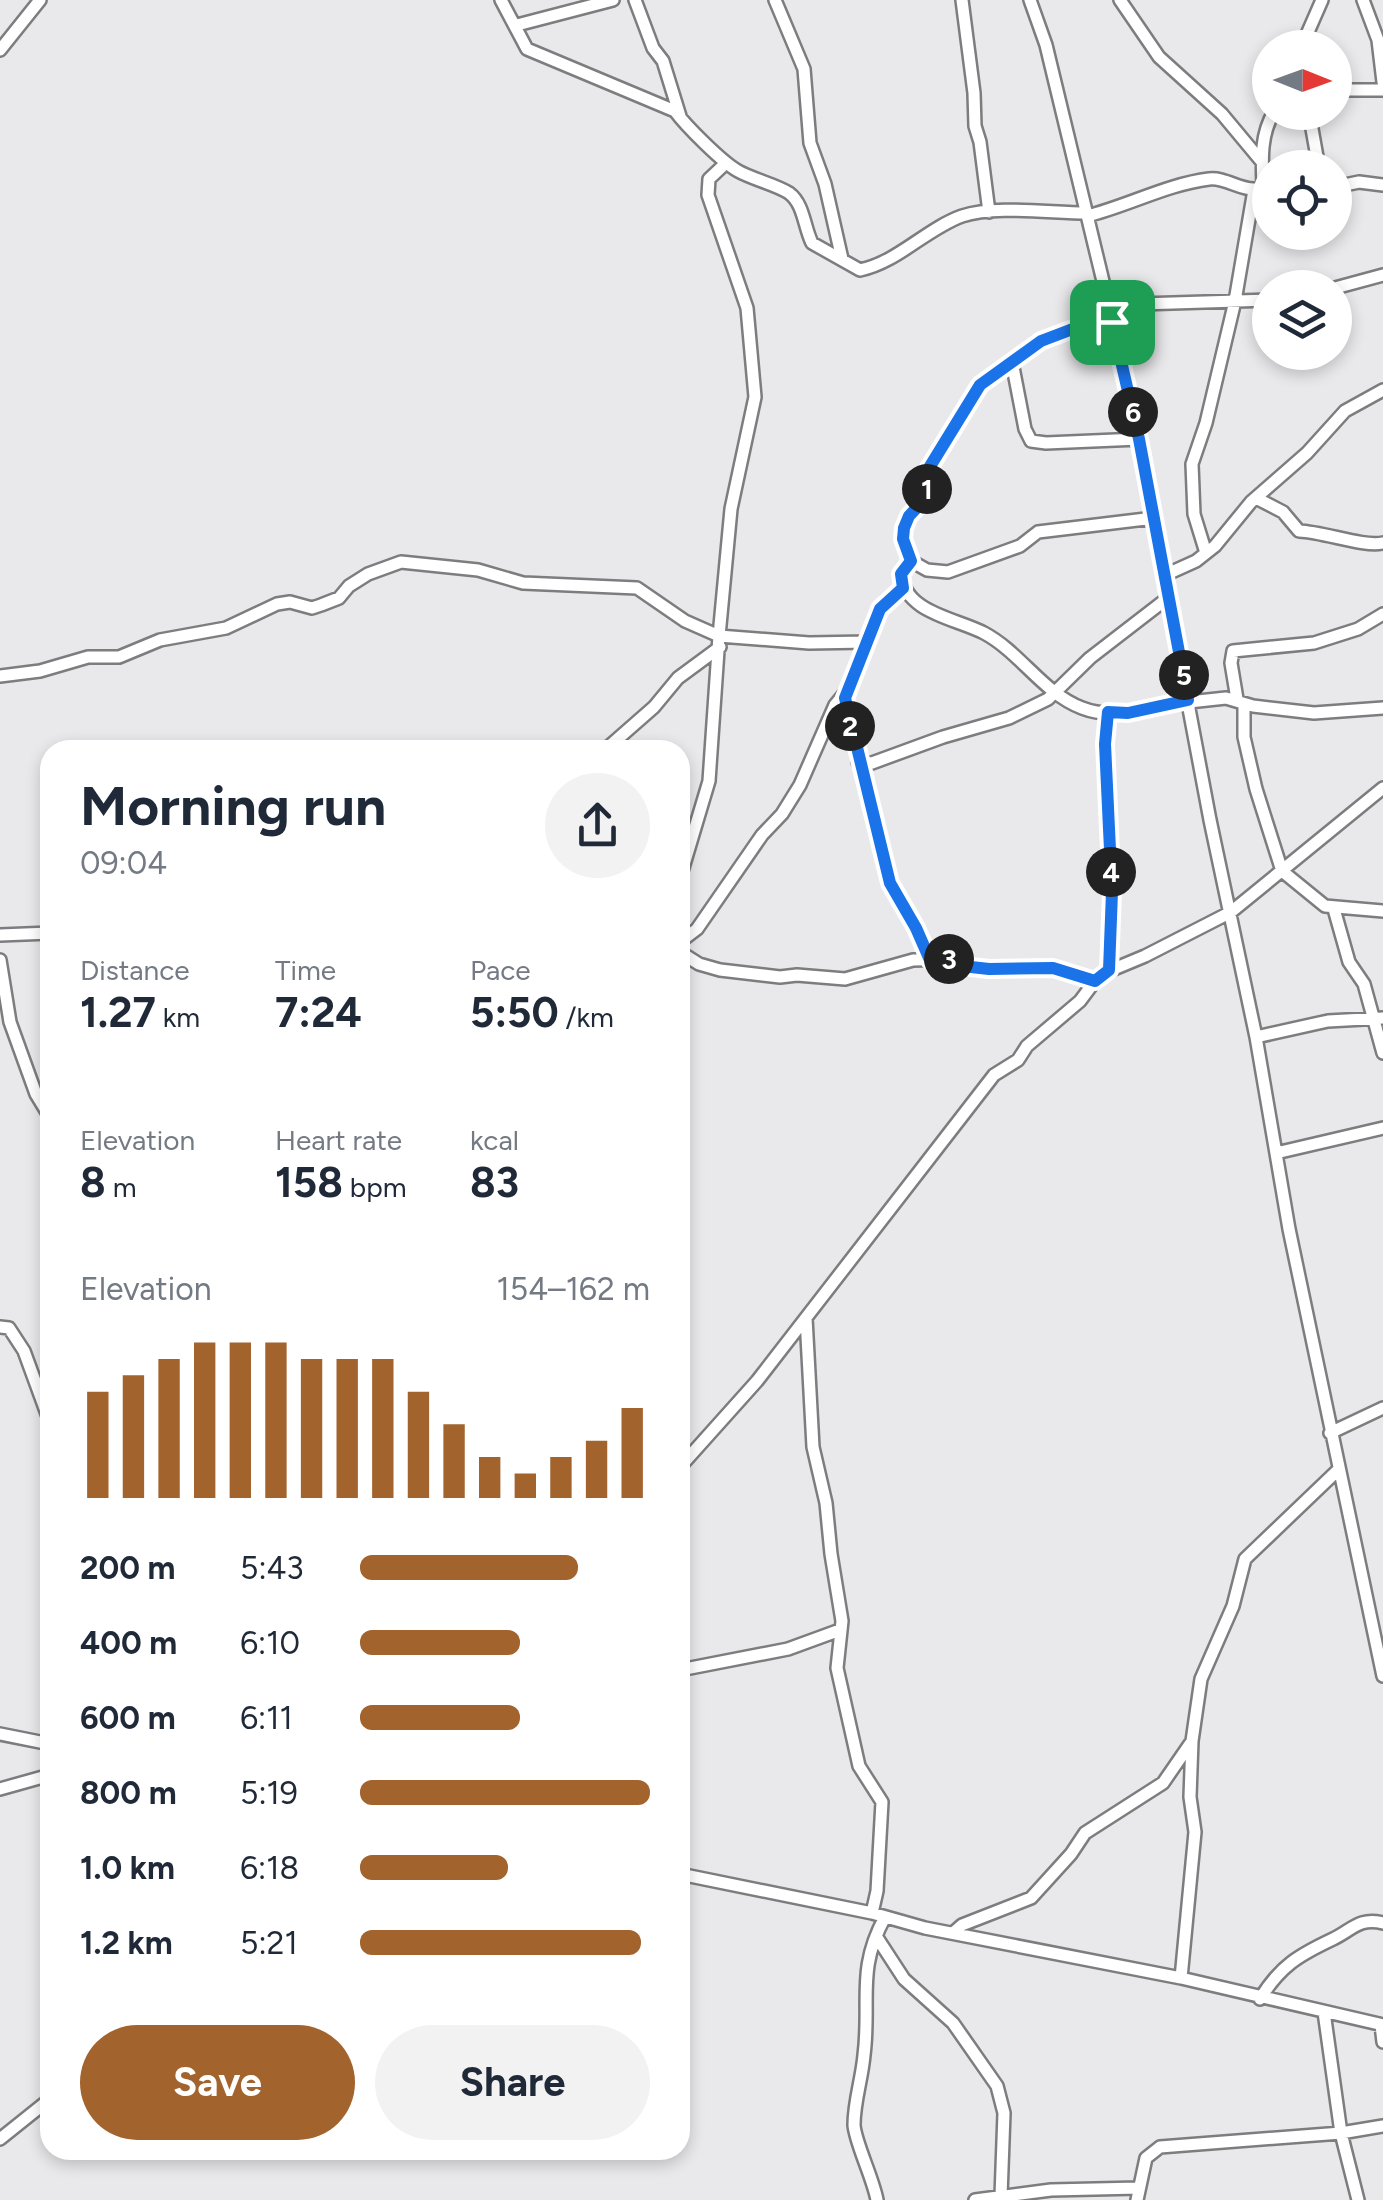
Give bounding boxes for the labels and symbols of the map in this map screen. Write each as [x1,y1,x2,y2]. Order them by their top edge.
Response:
north arrow [1252,30,1352,130]
pin [1070,280,1155,365]
pin: 6 [1108,387,1158,437]
pin: 1 [902,464,952,514]
pin: 5 [1159,650,1209,700]
pin: 2 [825,701,875,751]
pin: 4 [1086,847,1136,897]
pin: 3 [924,934,974,984]

